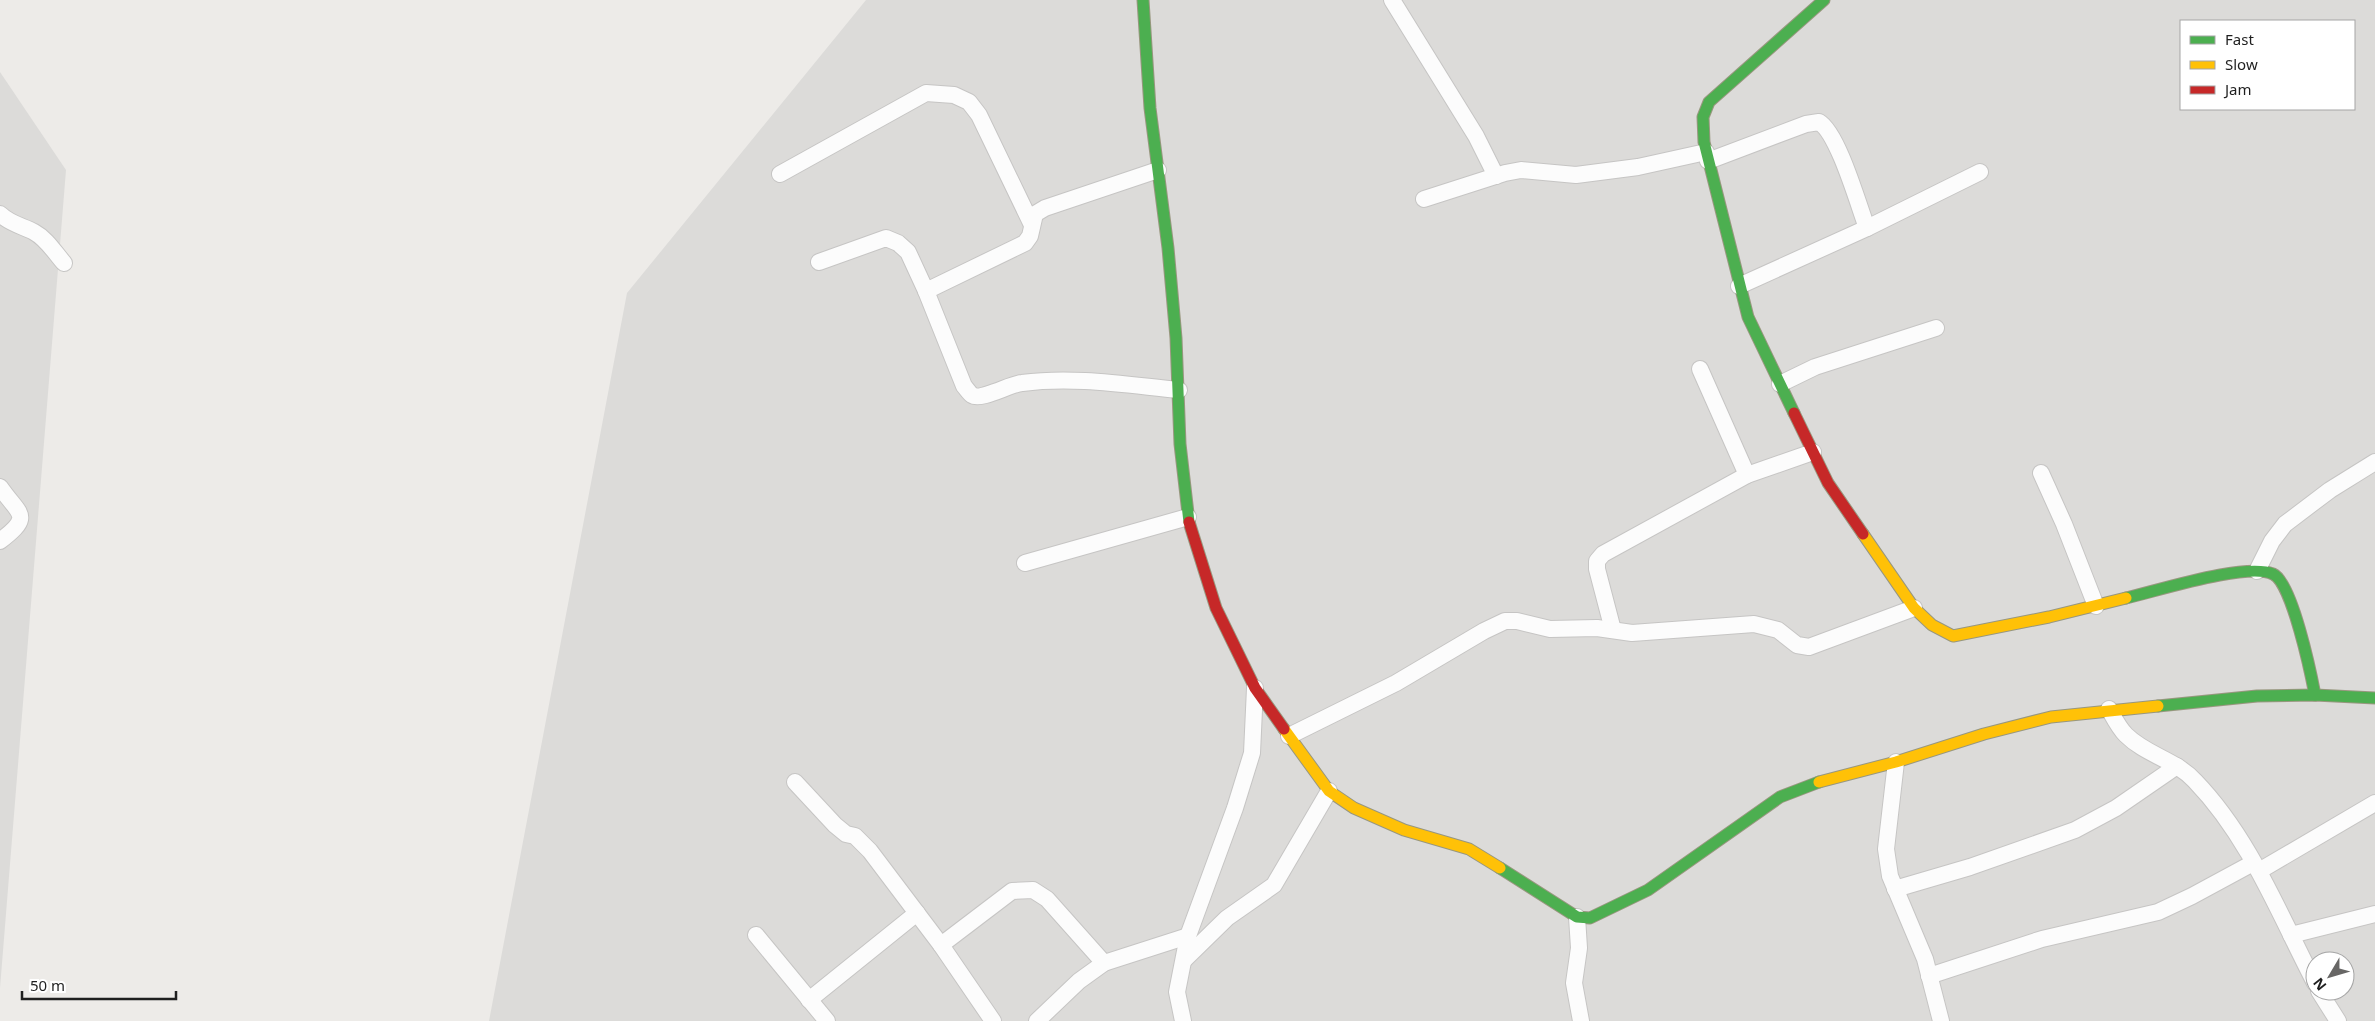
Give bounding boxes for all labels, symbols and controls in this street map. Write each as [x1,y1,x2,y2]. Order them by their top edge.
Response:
legend [2180,20,2355,110]
text: Fast [2225,29,2254,49]
text: Slow [2225,54,2258,74]
text: Jam [2223,79,2252,99]
north arrow [2305,951,2355,1001]
scale bar [22,968,176,1000]
text: N [2308,974,2330,995]
text: 50 m [30,975,65,995]

